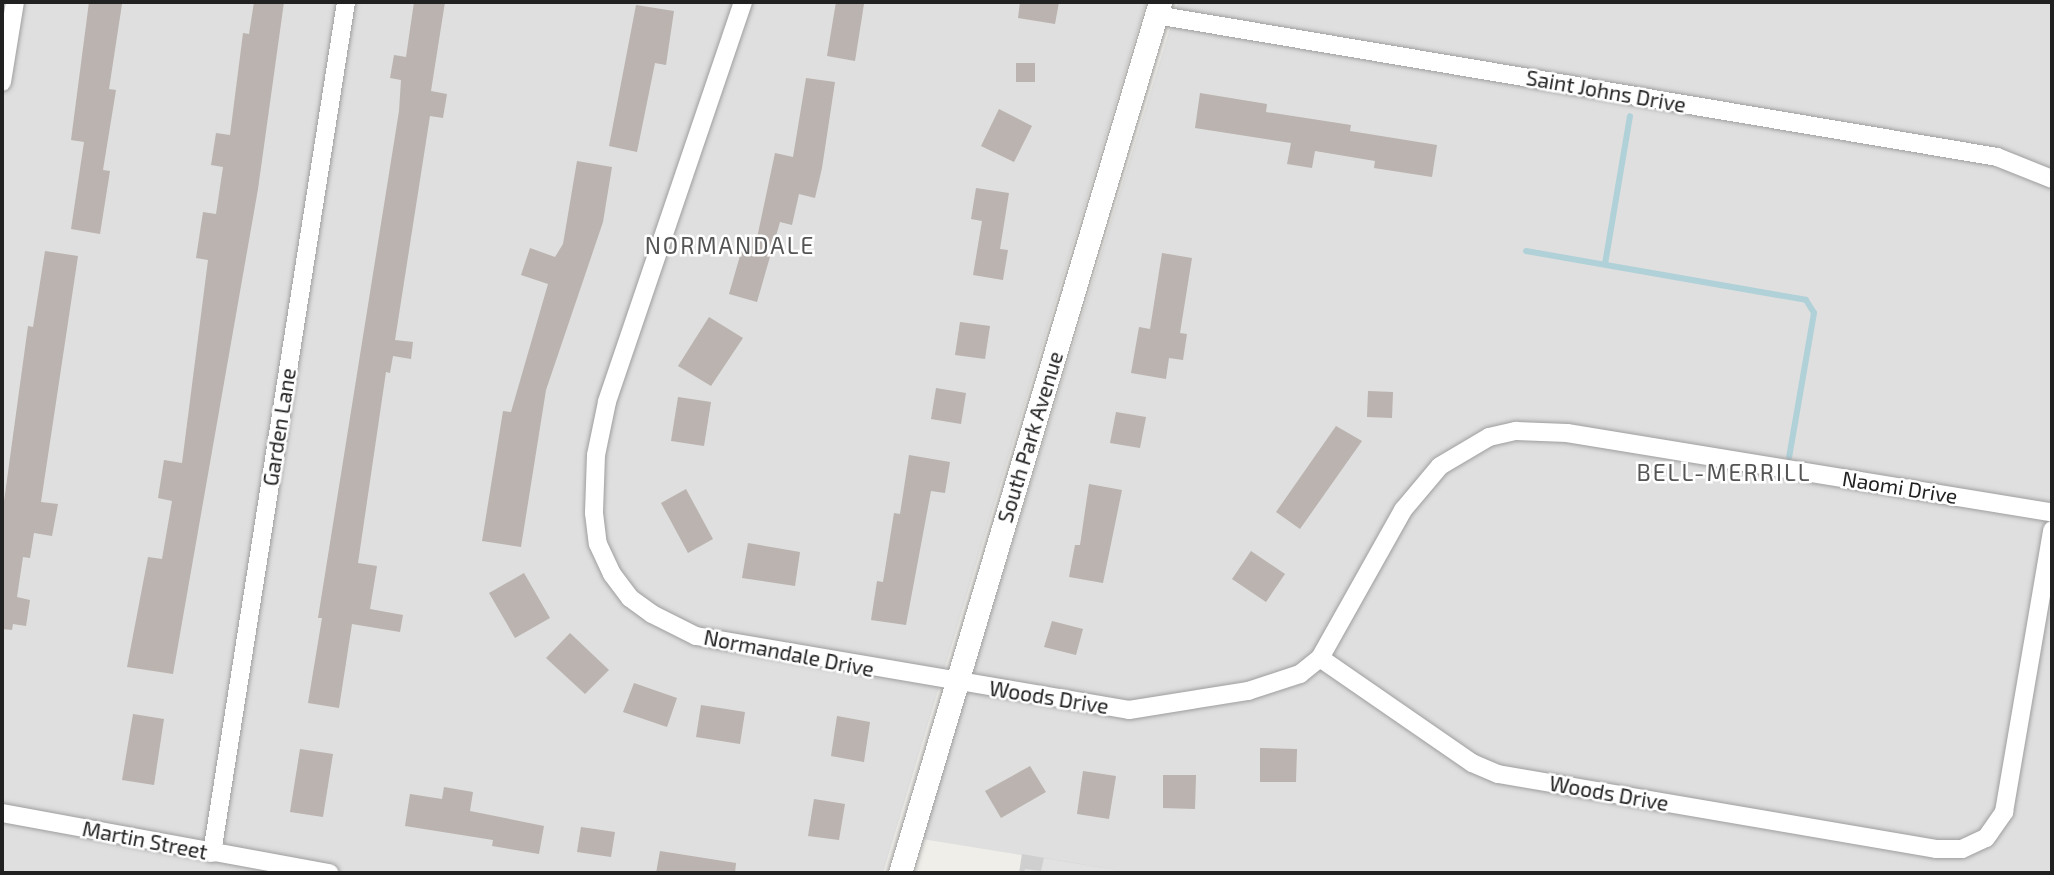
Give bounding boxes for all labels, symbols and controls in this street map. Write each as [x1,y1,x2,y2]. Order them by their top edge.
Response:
street label: Saint Johns Drive [1524,65,1688,117]
district label: NORMANDALE [646,231,814,259]
street label: South Park Avenue [992,348,1068,526]
street label: Garden Lane [257,366,301,488]
district label: BELL-MERRILL [1638,458,1810,486]
street label: Naomi Drive [1841,465,1959,509]
street label: Normandale Drive [702,624,876,682]
street label: Woods Drive [987,675,1111,719]
street label: Woods Drive [1547,770,1671,816]
street label: Martin Street [80,816,210,864]

